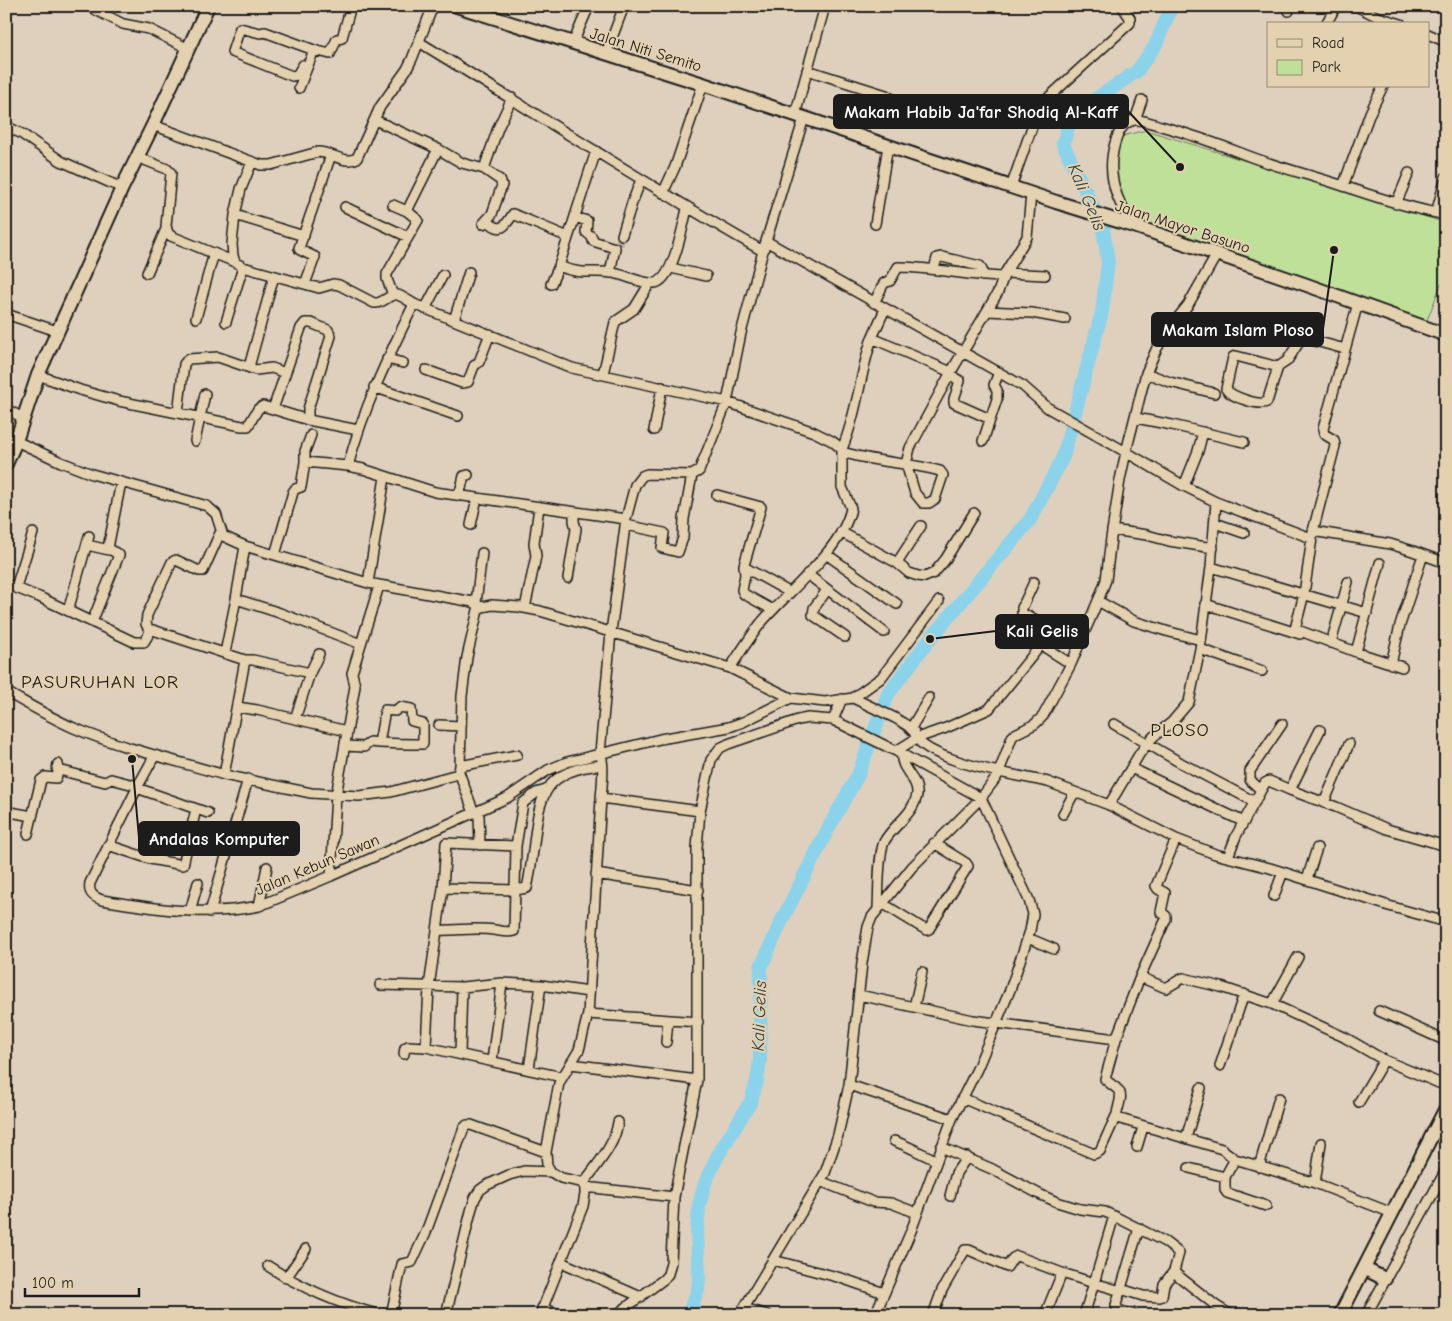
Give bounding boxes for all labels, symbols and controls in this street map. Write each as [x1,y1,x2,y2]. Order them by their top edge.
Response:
legend [1267,22,1430,88]
street label: Jalan Niti Semito [588,24,704,75]
text: Road [1312,34,1344,52]
text: Park [1312,58,1341,76]
callout: Makam Habib Ja'far Shodiq Al-Kaff [834,95,1128,128]
text: Makam Habib Ja'far Shodiq Al-Kaff [844,102,1119,123]
water label: Kali Gelis [1063,161,1110,234]
street label: Jalan Mayor Basuno [1113,197,1252,257]
callout: Makam Islam Ploso [1152,313,1323,346]
text: Makam Islam Ploso [1162,320,1314,341]
callout: Kali Gelis [996,615,1088,648]
text: Kali Gelis [1006,621,1078,642]
district label: PASURUHAN LOR [21,671,179,693]
district label: PLOSO [1150,719,1210,741]
callout: Andalas Komputer [139,822,299,855]
text: Andalas Komputer [149,829,290,850]
street label: Jalan Kebun Sawan [253,831,382,899]
water label: Kali Gelis [748,980,771,1052]
scale bar [25,1266,139,1298]
text: 100 m [32,1274,74,1292]

